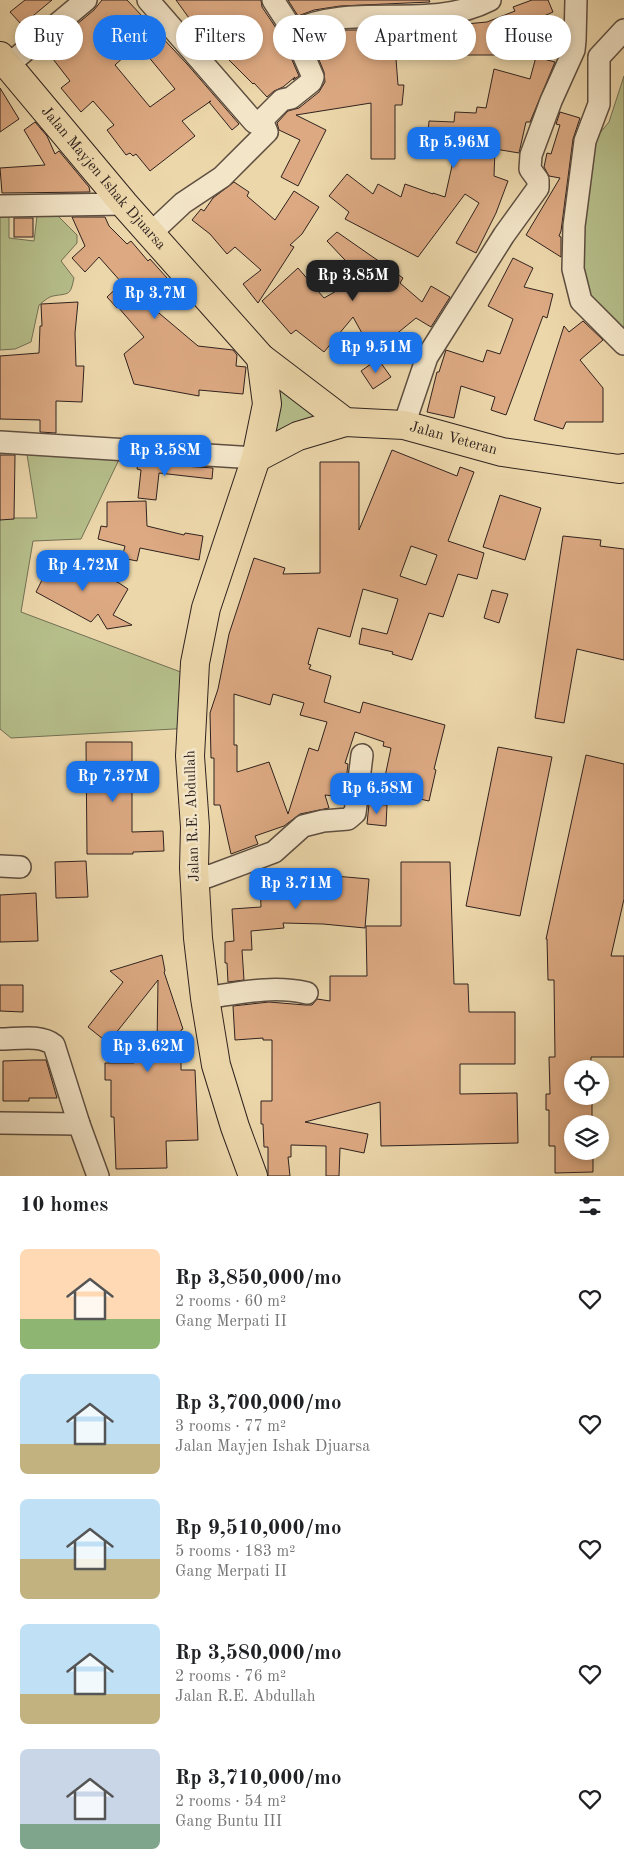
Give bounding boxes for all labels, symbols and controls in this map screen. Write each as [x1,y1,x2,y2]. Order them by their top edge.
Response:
chip: Buy [15,15,83,60]
chip: Rent [93,15,166,60]
chip: Filters [176,15,263,60]
chip: New [273,15,346,60]
chip: Apartment [356,15,476,60]
chip: House [486,15,571,60]
street label: Jalan Mayjen Ishak Djuarsa [38,104,169,253]
pin: Rp 5.96M [402,126,506,169]
text: Rp 5.96M [418,135,490,151]
pin: Rp 3.85M [301,260,405,302]
text: Rp 3.85M [317,268,389,284]
pin: Rp 3.7M [109,278,201,320]
text: Rp 3.7M [124,286,186,302]
pin: Rp 9.51M [324,332,428,374]
text: Rp 9.51M [340,340,412,356]
street label: Jalan Veteran [408,419,499,458]
pin: Rp 3.58M [113,434,217,477]
text: Rp 3.58M [129,443,201,459]
pin: Rp 4.72M [31,550,135,592]
text: Rp 4.72M [47,558,119,574]
street label: Jalan R.E. Abdullah [183,750,203,882]
pin: Rp 7.37M [61,760,165,803]
text: Rp 7.37M [77,769,149,785]
pin: Rp 6.58M [325,772,429,815]
text: Rp 6.58M [341,781,413,797]
pin: Rp 3.71M [244,868,348,910]
text: Rp 3.71M [260,876,332,892]
pin: Rp 3.62M [96,1030,200,1073]
text: Rp 3.62M [112,1039,184,1055]
map controls [564,1060,609,1160]
button: locate [564,1060,609,1105]
button: layers [564,1115,609,1160]
icon: filters [576,1192,604,1220]
text: 10 homes [20,1195,108,1216]
text: Rp 3,850,000/mo [175,1268,342,1289]
icon: home [60,1269,120,1329]
icon: heart [576,1285,604,1313]
text: 2 rooms · 60 m² [175,1294,286,1310]
text: Gang Merpati II [175,1314,287,1330]
text: Rp 3,700,000/mo [175,1393,342,1414]
icon: home [60,1394,120,1454]
icon: heart [576,1410,604,1438]
text: 3 rooms · 77 m² [175,1419,286,1435]
text: Jalan Mayjen Ishak Djuarsa [175,1439,370,1455]
text: Rp 9,510,000/mo [175,1518,342,1539]
icon: home [60,1519,120,1579]
icon: heart [576,1535,604,1563]
text: 5 rooms · 183 m² [175,1544,295,1560]
text: Gang Merpati II [175,1564,287,1580]
text: Rp 3,580,000/mo [175,1643,342,1664]
icon: home [60,1644,120,1704]
icon: heart [576,1660,604,1688]
text: 2 rooms · 76 m² [175,1669,286,1685]
text: Jalan R.E. Abdullah [175,1689,315,1705]
text: Rp 3,710,000/mo [175,1768,342,1789]
icon: home [60,1769,120,1829]
icon: heart [576,1785,604,1813]
text: 2 rooms · 54 m² [175,1794,286,1810]
text: Gang Buntu III [175,1814,282,1830]

